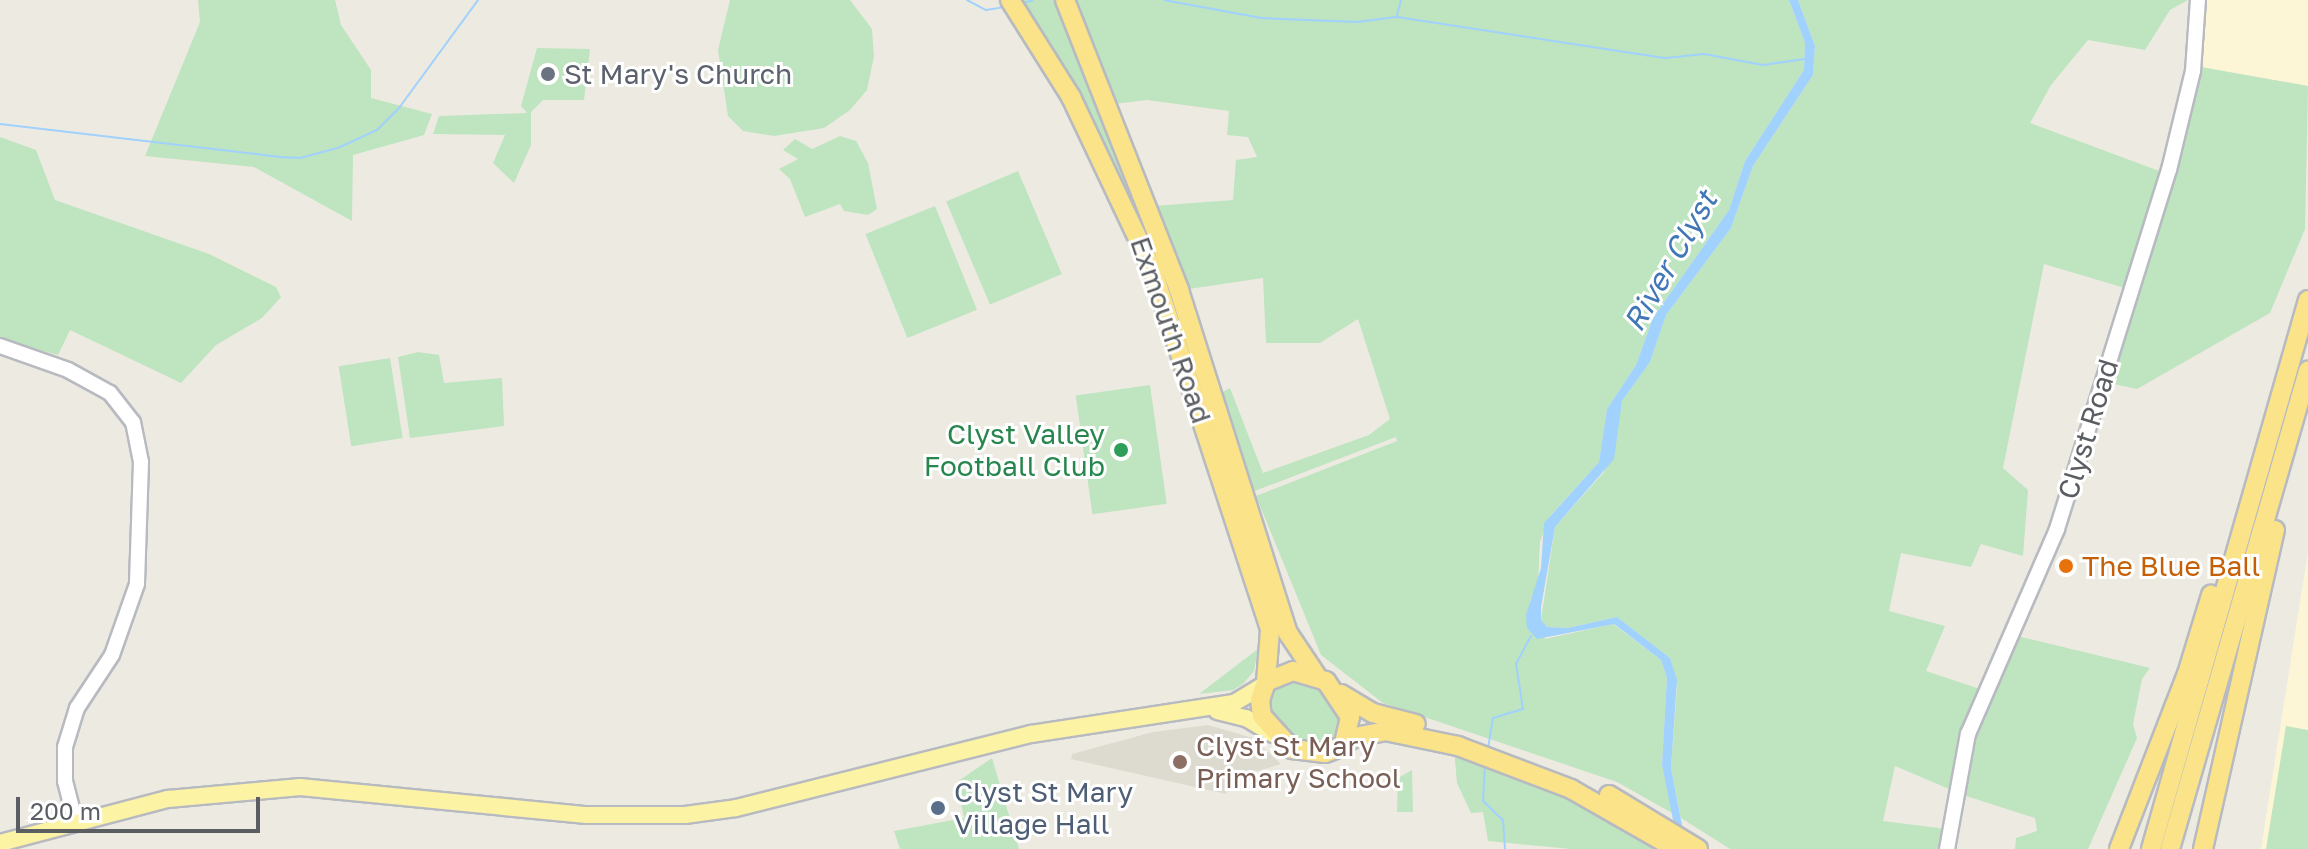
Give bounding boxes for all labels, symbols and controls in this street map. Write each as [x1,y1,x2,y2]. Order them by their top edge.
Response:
place label: St Mary's Church [564,57,792,91]
marker: St Mary's Church [539,65,557,83]
water label: River Clyst [1616,185,1724,337]
street label: Exmouth Road [1123,232,1219,428]
street label: Clyst Road [2051,355,2125,503]
place label: Clyst Valley Football Club [924,417,1105,483]
marker: Clyst Valley Football Club [1112,441,1130,459]
place label: The Blue Ball [2082,549,2260,583]
marker: The Blue Ball [2057,557,2075,575]
place label: Clyst St Mary Primary School [1196,729,1401,795]
marker: Clyst St Mary Primary School [1171,753,1189,771]
place label: Clyst St Mary Village Hall [954,775,1133,841]
scale bar [20,781,264,831]
text: 200 m [30,796,101,825]
marker: Clyst St Mary Village Hall [929,799,947,817]

